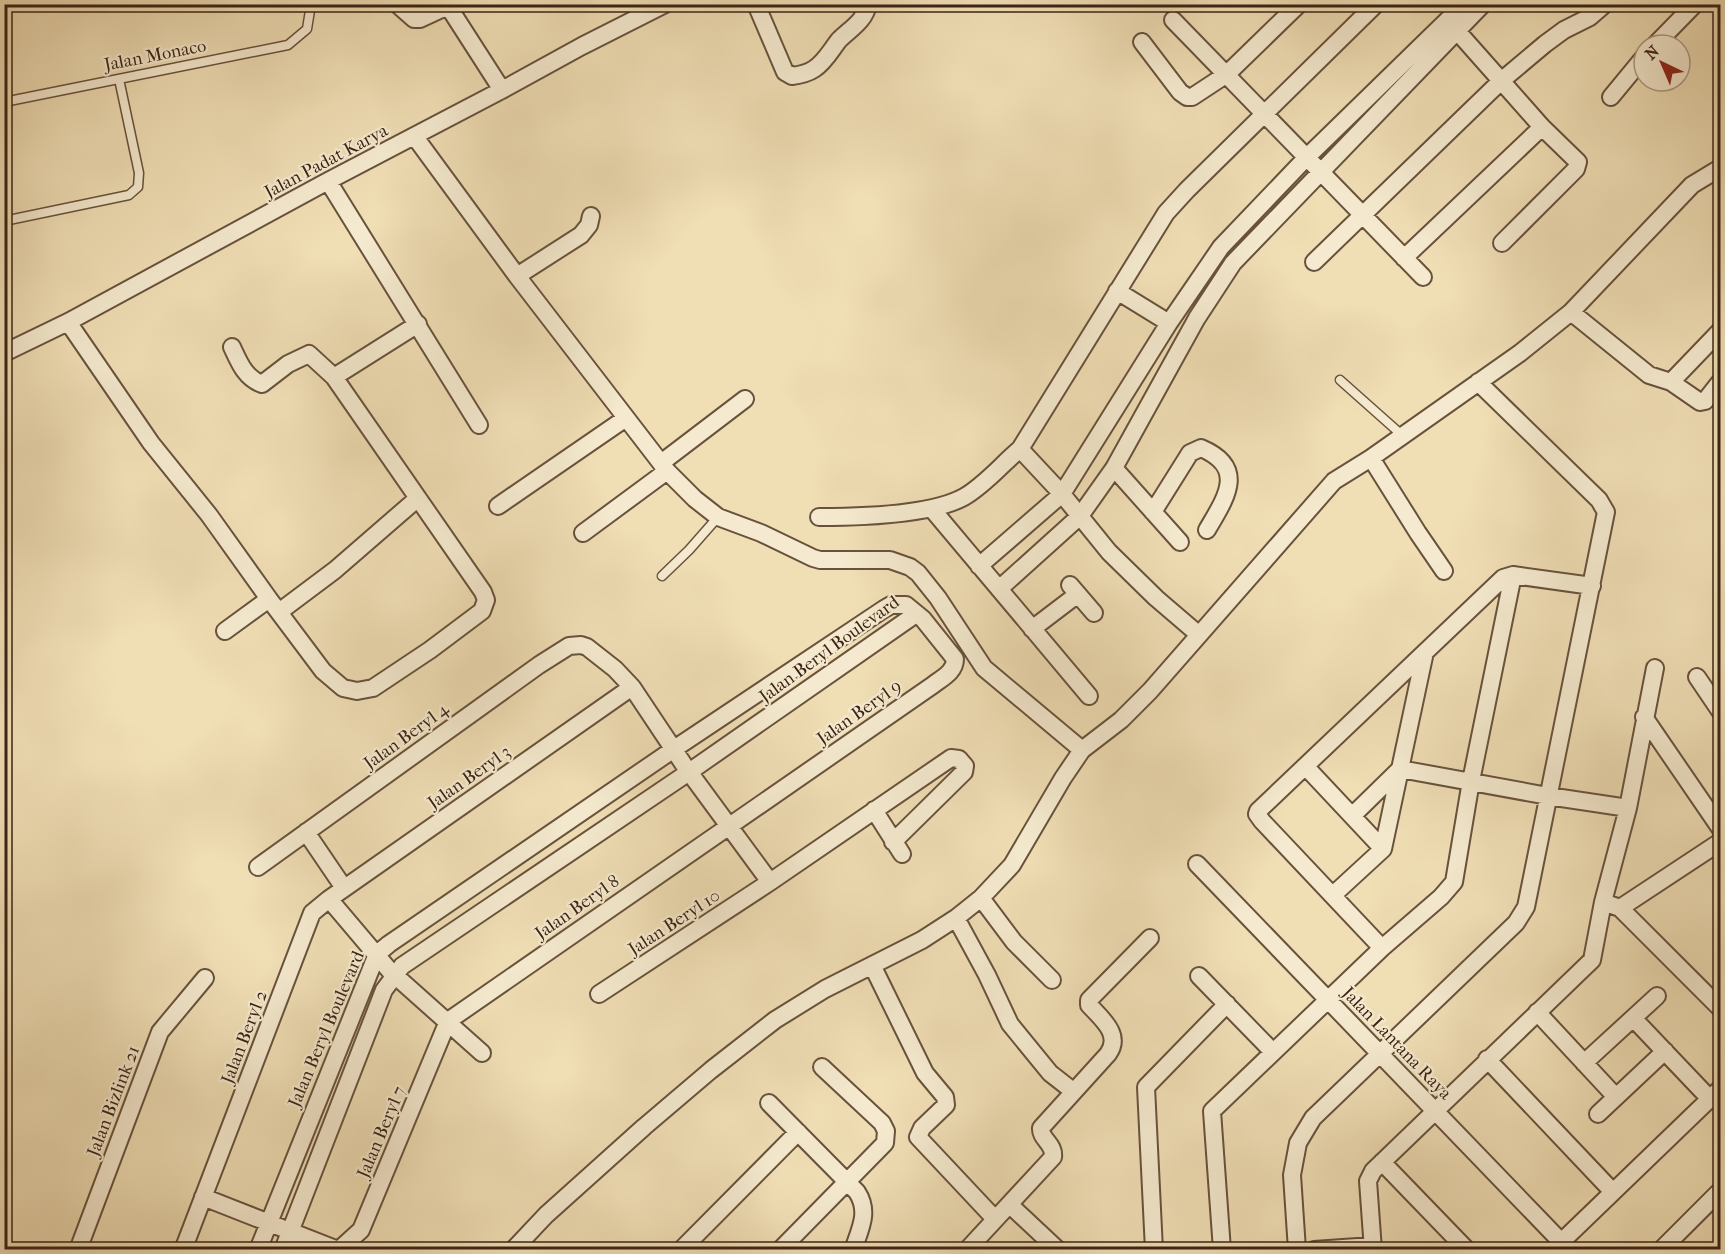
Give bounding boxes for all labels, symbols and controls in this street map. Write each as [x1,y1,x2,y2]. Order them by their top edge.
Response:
north arrow [1632,33,1692,93]
street label: Jalan Monaco [100,35,208,76]
text: N [1641,41,1664,64]
street label: Jalan Padat Karya [259,120,392,204]
street label: Jalan Beryl Boulevard [754,591,903,708]
street label: Jalan Beryl 9 [811,676,906,750]
street label: Jalan Beryl 4 [358,698,453,775]
street label: Jalan Beryl 3 [422,741,515,815]
street label: Jalan Beryl 8 [529,871,623,945]
street label: Jalan Beryl 10 [623,885,724,961]
street label: Jalan Beryl Boulevard [283,948,369,1112]
street label: Jalan Lantana Raya [1336,981,1456,1104]
street label: Jalan Beryl 2 [216,988,272,1089]
street label: Jalan Bizlink 21 [82,1043,144,1161]
street label: Jalan Beryl 7 [352,1083,410,1183]

